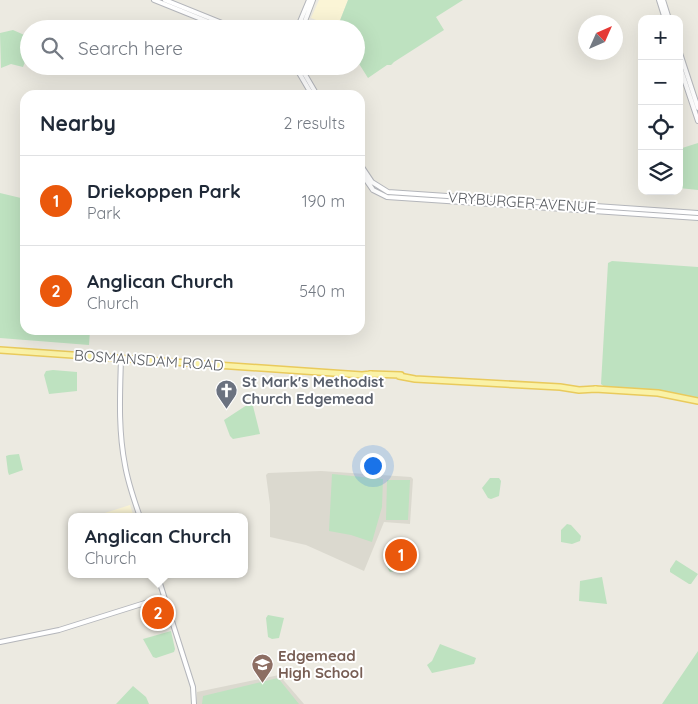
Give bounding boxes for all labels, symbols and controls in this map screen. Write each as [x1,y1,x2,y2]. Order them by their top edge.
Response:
north arrow [578,15,623,60]
map controls [638,15,683,195]
button: + [638,15,683,60]
search box [20,20,365,75]
icon: search [38,34,66,62]
text: Search here [78,36,183,60]
button: − [638,60,683,105]
button: locate [638,105,683,150]
text: Nearby [40,110,116,136]
text: 2 results [283,113,345,133]
button: layers [638,150,683,195]
text: Driekoppen Park [87,179,241,203]
street label: VRYBURGER AVENUE [447,187,597,217]
text: 1 [53,191,59,211]
text: 190 m [302,191,345,211]
text: Park [87,203,121,223]
text: Anglican Church [87,269,234,293]
text: 2 [51,281,61,301]
text: 540 m [299,281,345,301]
text: Church [87,293,139,313]
street label: BOSMANSDAM ROAD [74,345,225,375]
place label: St Mark's Methodist Church Edgemead [242,372,384,408]
church icon: St Mark's Methodist Church Edgemead [214,378,238,409]
your location [360,453,386,479]
popup [68,513,248,578]
text: Anglican Church [85,524,231,548]
pin: 1 [385,536,417,574]
text: Church [85,548,136,568]
pin: 2 [142,594,174,632]
place label: Edgemead High School [278,646,363,682]
school or university icon: Edgemead High School [250,652,274,683]

